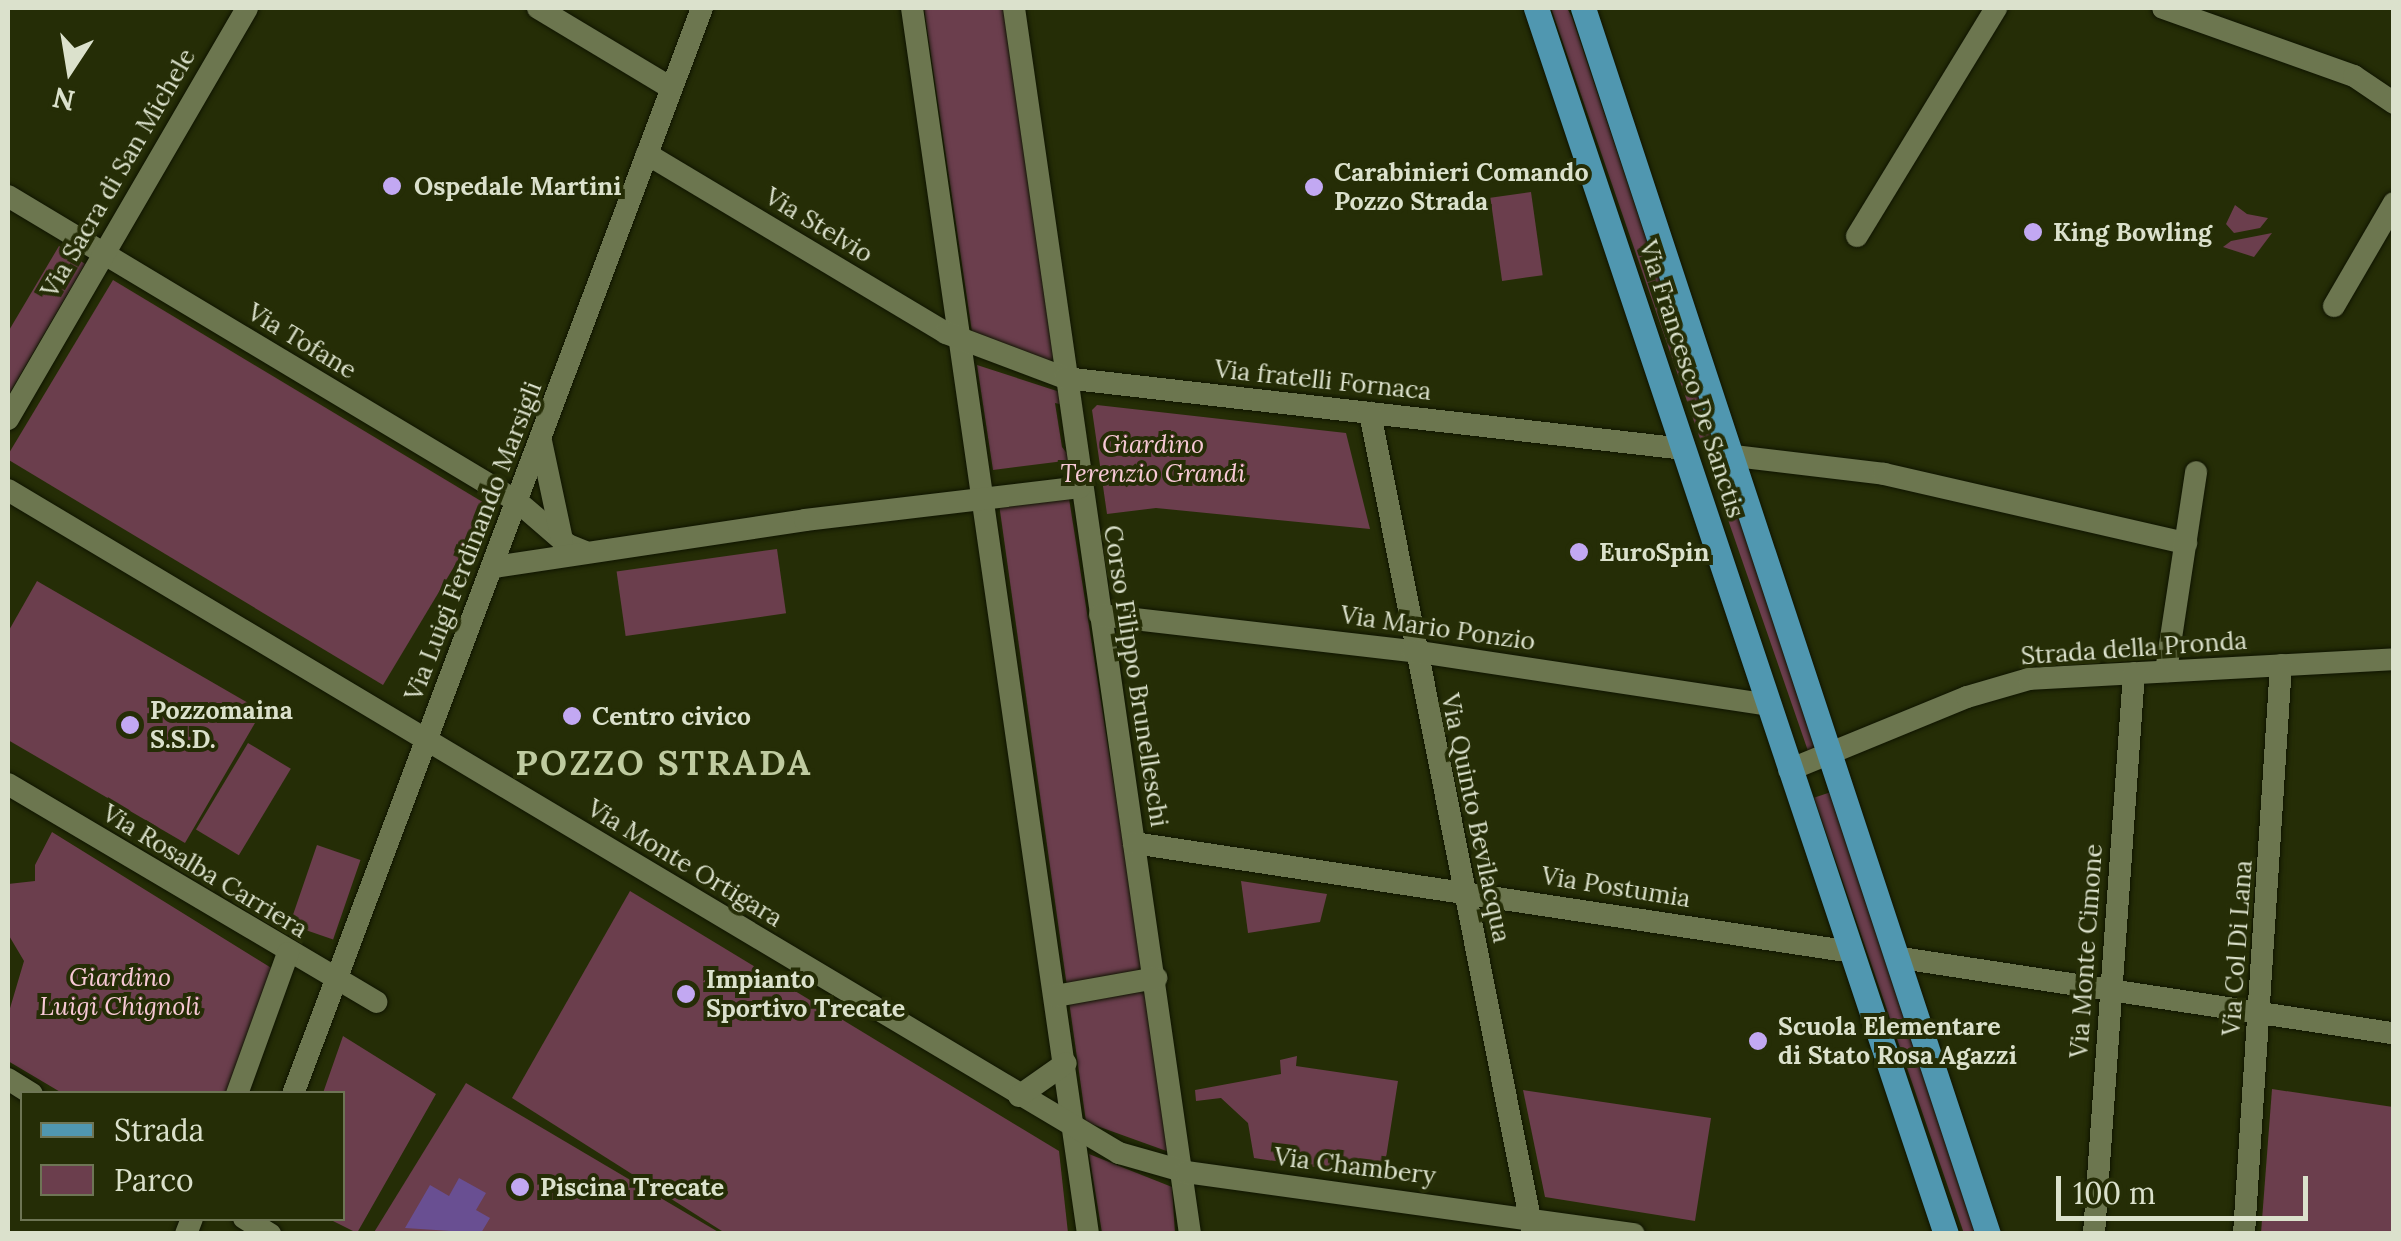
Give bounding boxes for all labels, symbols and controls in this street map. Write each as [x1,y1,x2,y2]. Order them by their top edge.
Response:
north arrow [20,20,120,120]
street label: Via Sacra di San Michele [34,43,202,303]
text: N [49,79,78,119]
place label: Carabinieri Comando Pozzo Strada [1334,158,1589,217]
place label: Ospedale Martini [414,171,621,201]
marker: Ospedale Martini [379,173,405,199]
marker: Carabinieri Comando Pozzo Strada [1303,176,1325,198]
street label: Via Stelvio [760,181,878,269]
place label: King Bowling [2053,217,2212,247]
marker: King Bowling [2022,221,2044,243]
street label: Via Francesco De Sanctis [1633,237,1751,521]
street label: Via Tofane [242,297,362,385]
street label: Via fratelli Fornaca [1213,354,1433,406]
street label: Via Luigi Ferdinando Marsigli [398,377,548,705]
park label: Giardino Terenzio Grandi [1060,430,1246,489]
street label: Corso Filippo Brunelleschi [1097,523,1175,829]
place label: EuroSpin [1599,537,1709,567]
marker: EuroSpin [1568,541,1590,563]
street label: Via Mario Ponzio [1339,599,1537,657]
street label: Strada della Pronda [2020,625,2248,671]
street label: Via Quinto Bevilacqua [1435,691,1517,945]
place label: Pozzomaina S.S.D. [150,696,293,755]
place label: Centro civico [592,701,751,731]
marker: Centro civico [561,705,583,727]
marker: Pozzomaina S.S.D. [119,714,141,736]
district label: POZZO STRADA [515,742,813,784]
street label: Via Monte Ortigara [582,793,788,933]
street label: Via Rosalba Carriera [97,798,313,944]
street label: Via Monte Cimone [2064,843,2108,1059]
street label: Via Col Di Lana [2216,859,2258,1037]
street label: Via Postumia [1539,860,1693,914]
park label: Giardino Luigi Chignoli [40,963,200,1022]
place label: Impianto Sportivo Trecate [706,965,905,1024]
marker: Impianto Sportivo Trecate [675,983,697,1005]
place label: Scuola Elementare di Stato Rosa Agazzi [1778,1012,2017,1071]
marker: Scuola Elementare di Stato Rosa Agazzi [1747,1030,1769,1052]
legend [20,1091,345,1221]
text: Strada [114,1111,204,1149]
street label: Via Chambery [1272,1141,1438,1191]
scale bar [2061,1156,2314,1218]
text: Parco [114,1161,194,1199]
place label: Piscina Trecate [540,1172,724,1202]
text: 100 m [2073,1174,2156,1212]
marker: Piscina Trecate [509,1176,531,1198]

